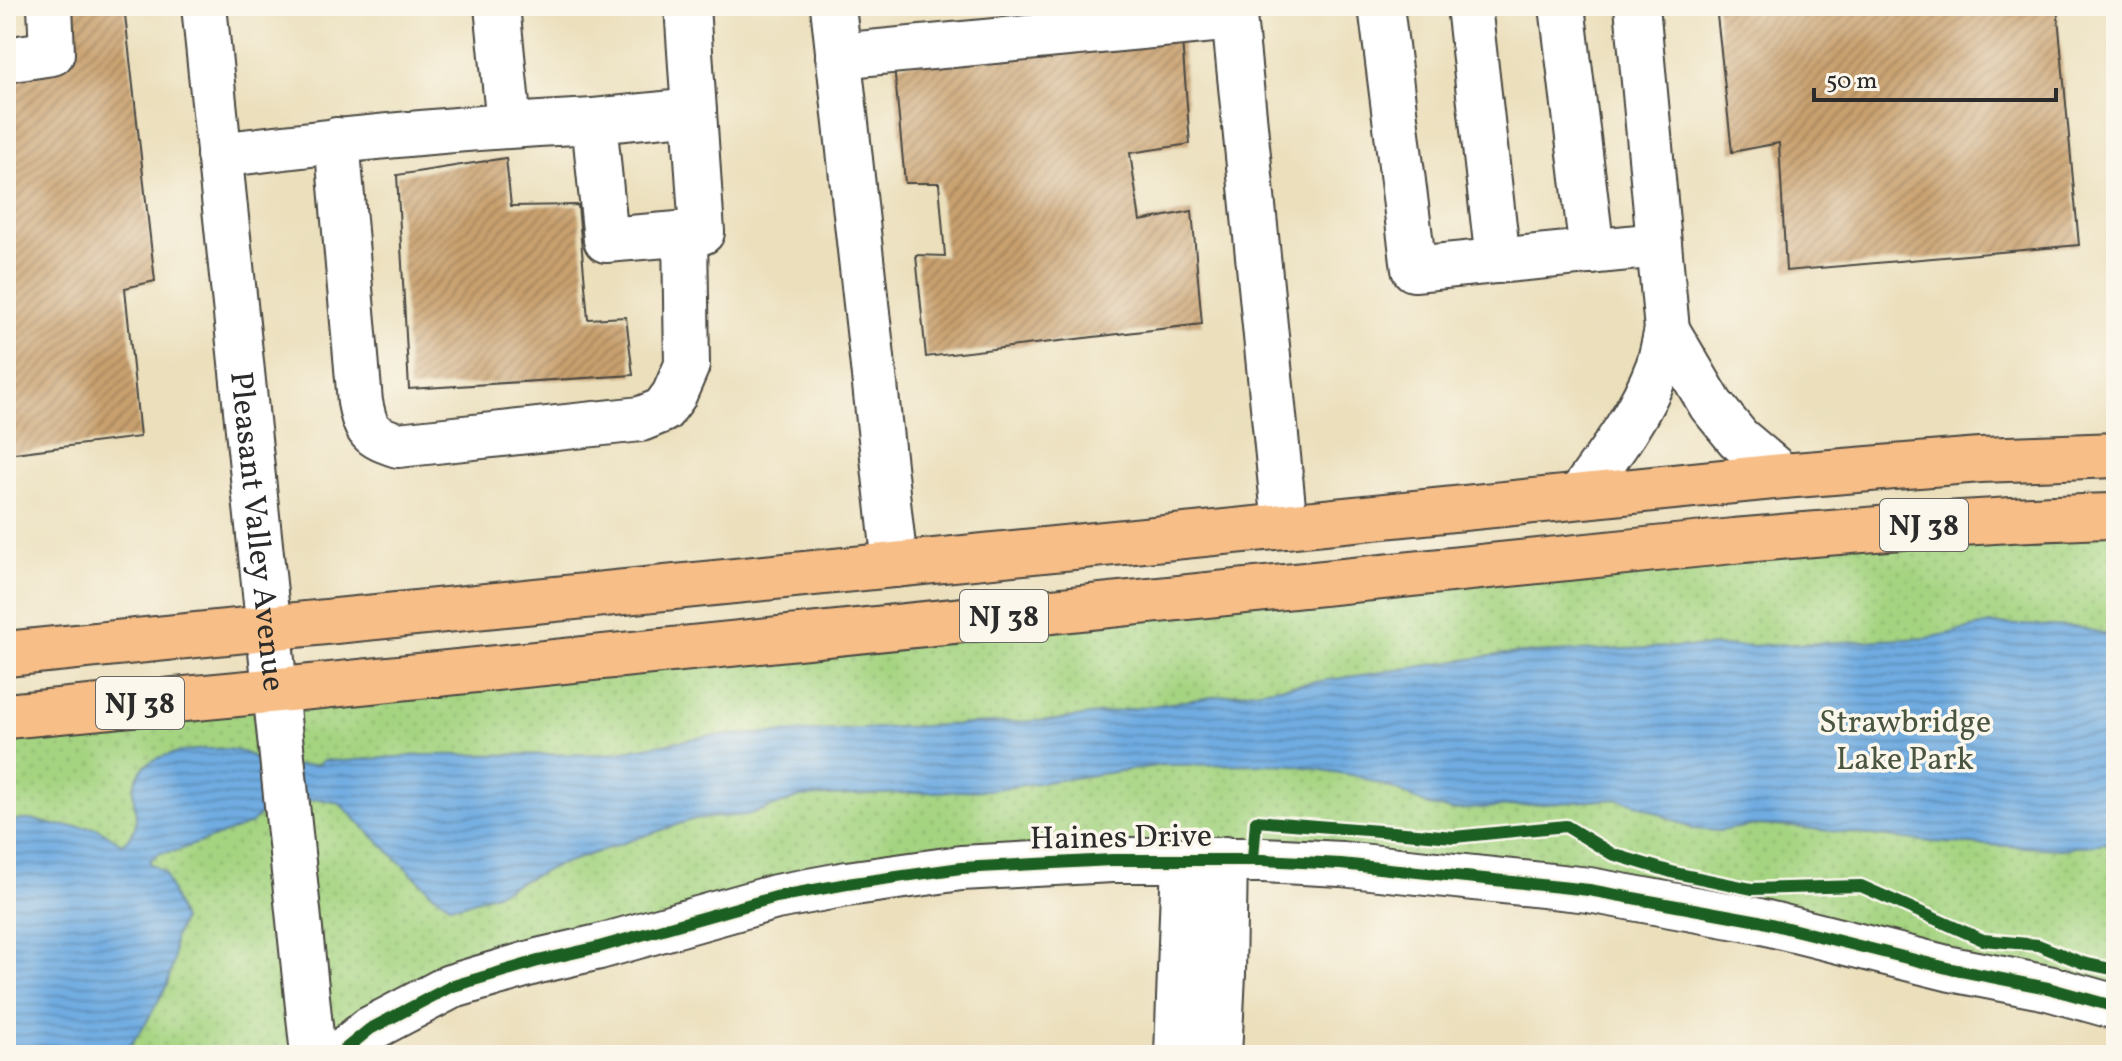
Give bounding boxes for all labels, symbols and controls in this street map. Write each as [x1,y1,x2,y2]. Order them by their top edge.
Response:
scale bar [1814,52,2056,102]
text: 50 m [1826,65,1878,99]
street label: Pleasant Valley Avenue [217,369,294,694]
road number: NJ 38 [1880,499,1968,551]
road number: NJ 38 [960,590,1048,642]
road number: NJ 38 [96,677,184,729]
park label: Strawbridge Lake Park [1819,702,1991,783]
street label: Haines Drive [1030,815,1213,863]

